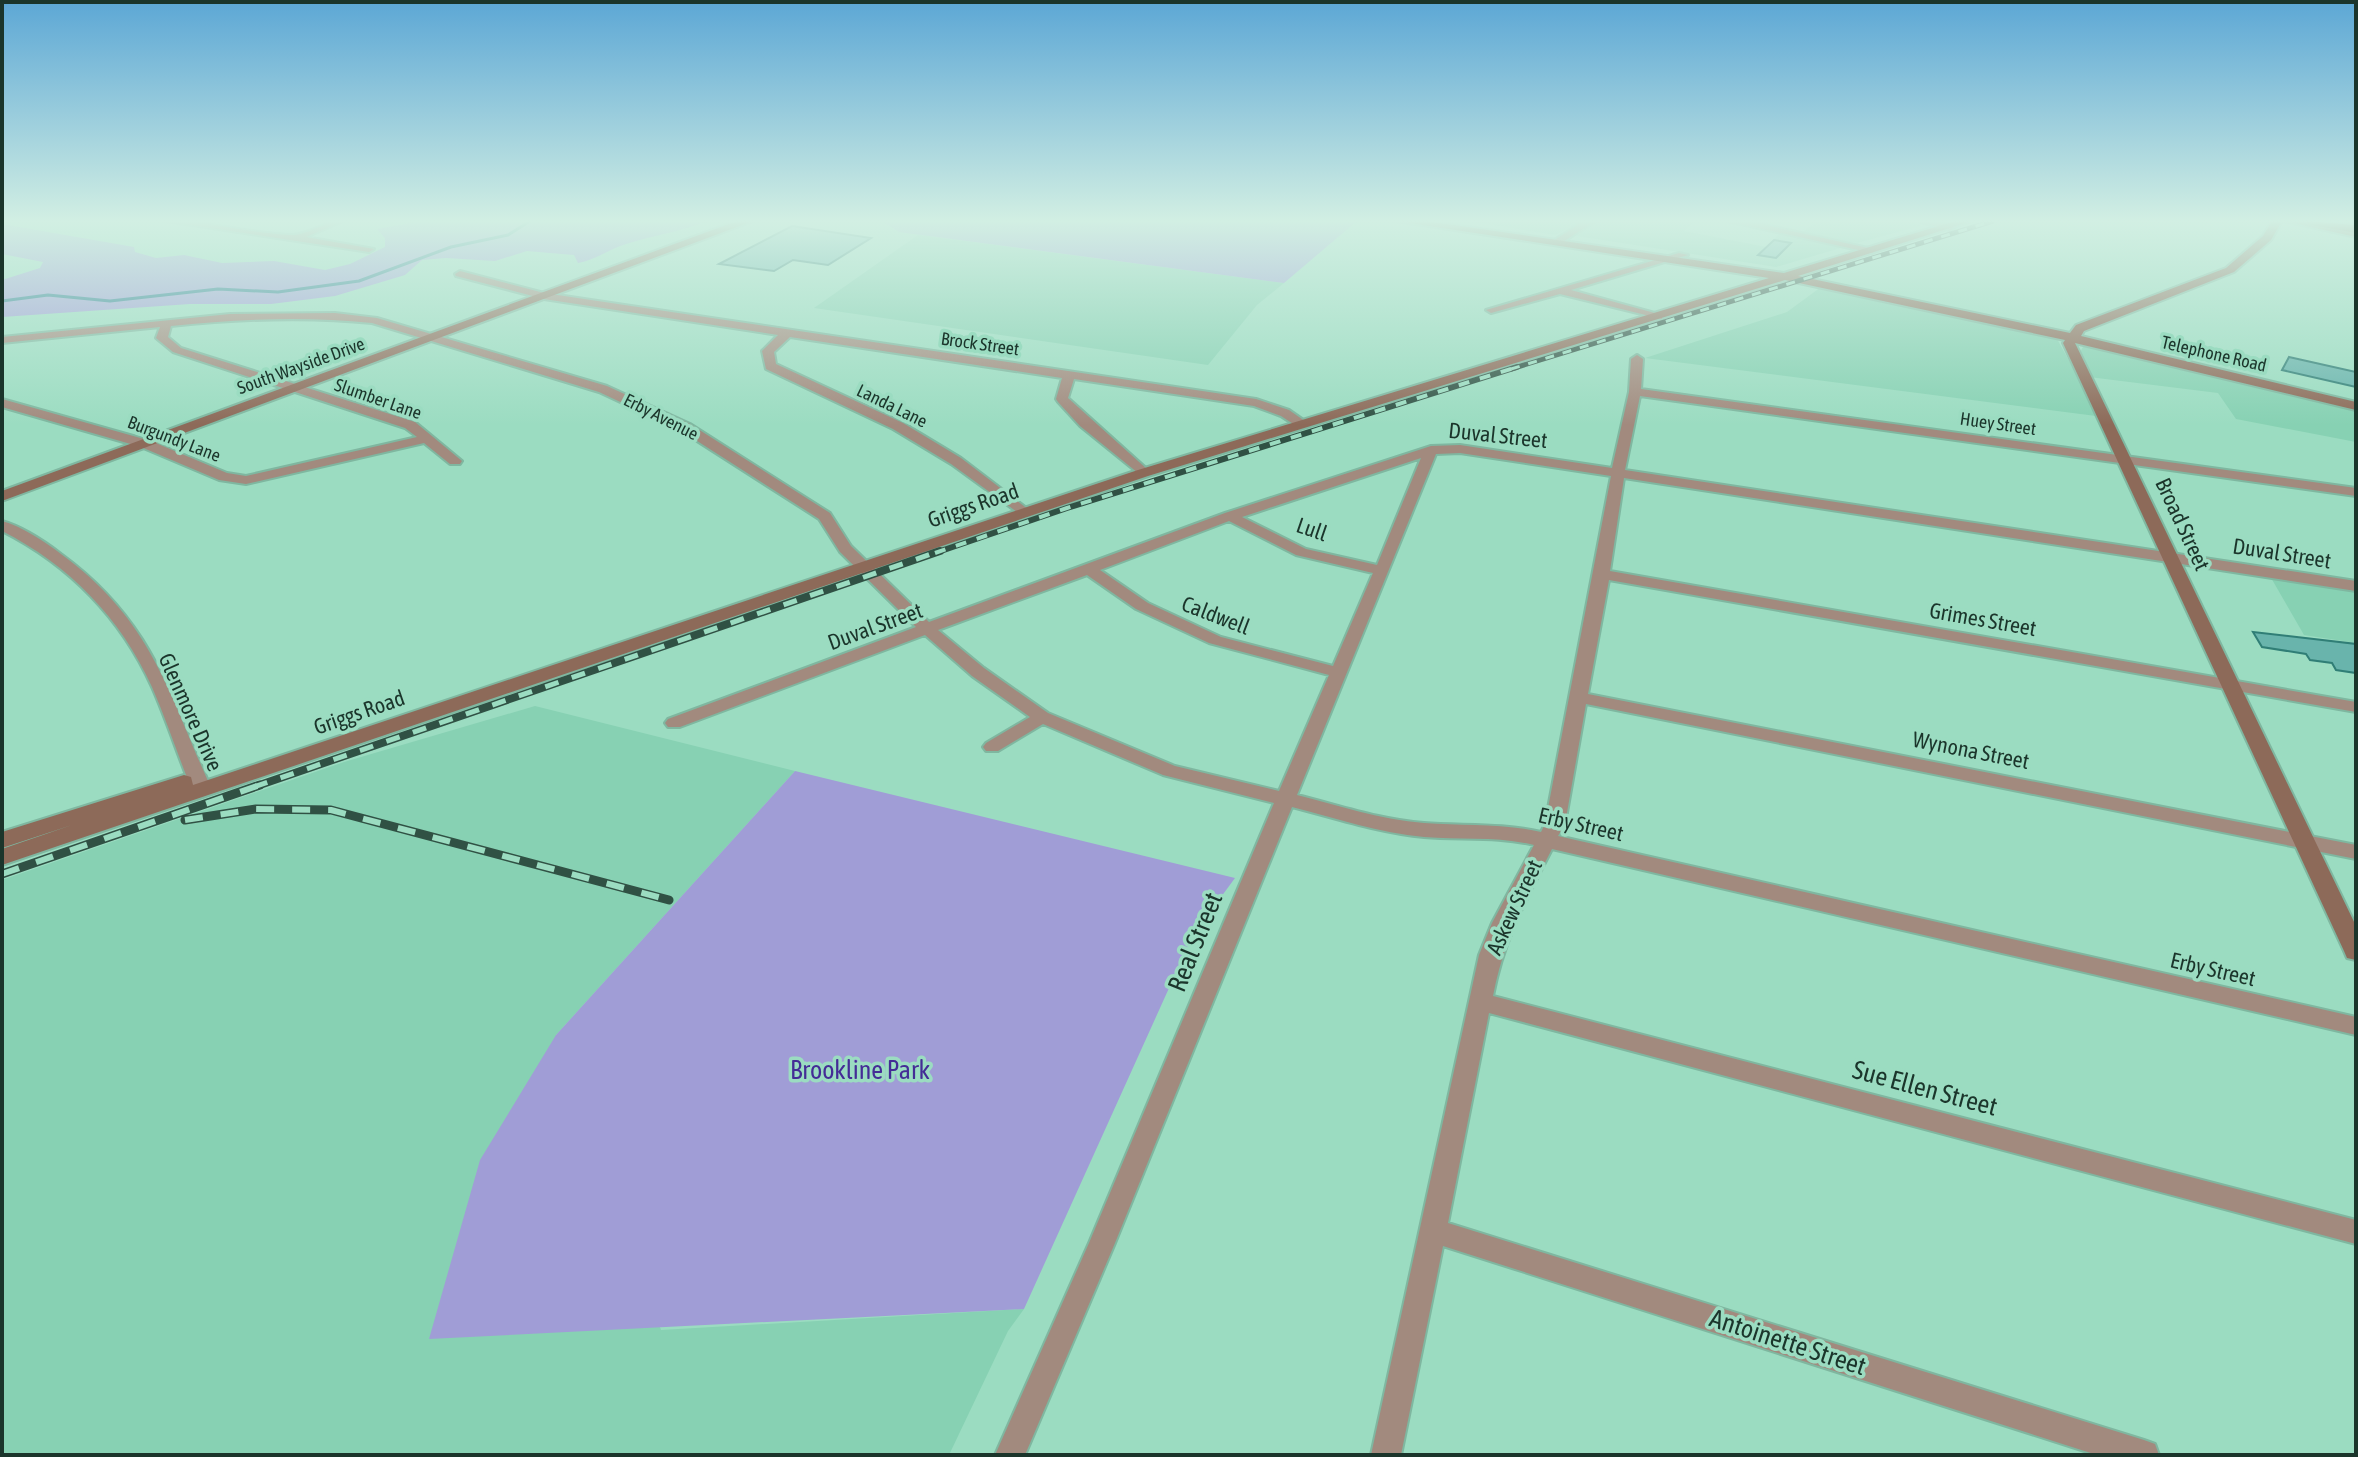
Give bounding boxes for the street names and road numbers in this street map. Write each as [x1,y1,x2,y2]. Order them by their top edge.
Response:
street label: Brock Street [940,328,1021,359]
street label: Telephone Road [2160,331,2269,376]
street label: South Wayside Drive [234,333,367,398]
street label: Slumber Lane [332,374,424,423]
street label: Landa Lane [854,380,931,432]
street label: Erby Avenue [620,389,702,444]
street label: Huey Street [1959,408,2037,439]
street label: Burgundy Lane [125,411,224,466]
street label: Duval Street [1447,417,1549,453]
street label: Broad Street [2150,474,2216,574]
street label: Griggs Road [924,477,1022,533]
street label: Lull [1293,512,1331,546]
street label: Duval Street [2231,532,2333,574]
street label: Caldwell [1178,590,1254,640]
street label: Duval Street [824,597,926,655]
street label: Grimes Street [1928,597,2038,641]
street label: Glenmore Drive [153,649,229,775]
street label: Griggs Road [310,684,408,740]
street label: Wynona Street [1910,726,2032,774]
street label: Erby Street [1536,802,1626,846]
street label: Askew Street [1481,855,1547,959]
street label: Real Street [1162,888,1228,996]
street label: Erby Street [2168,947,2258,991]
street label: Sue Ellen Street [1849,1054,2001,1122]
street label: Antoinette Street [1706,1303,1870,1381]

